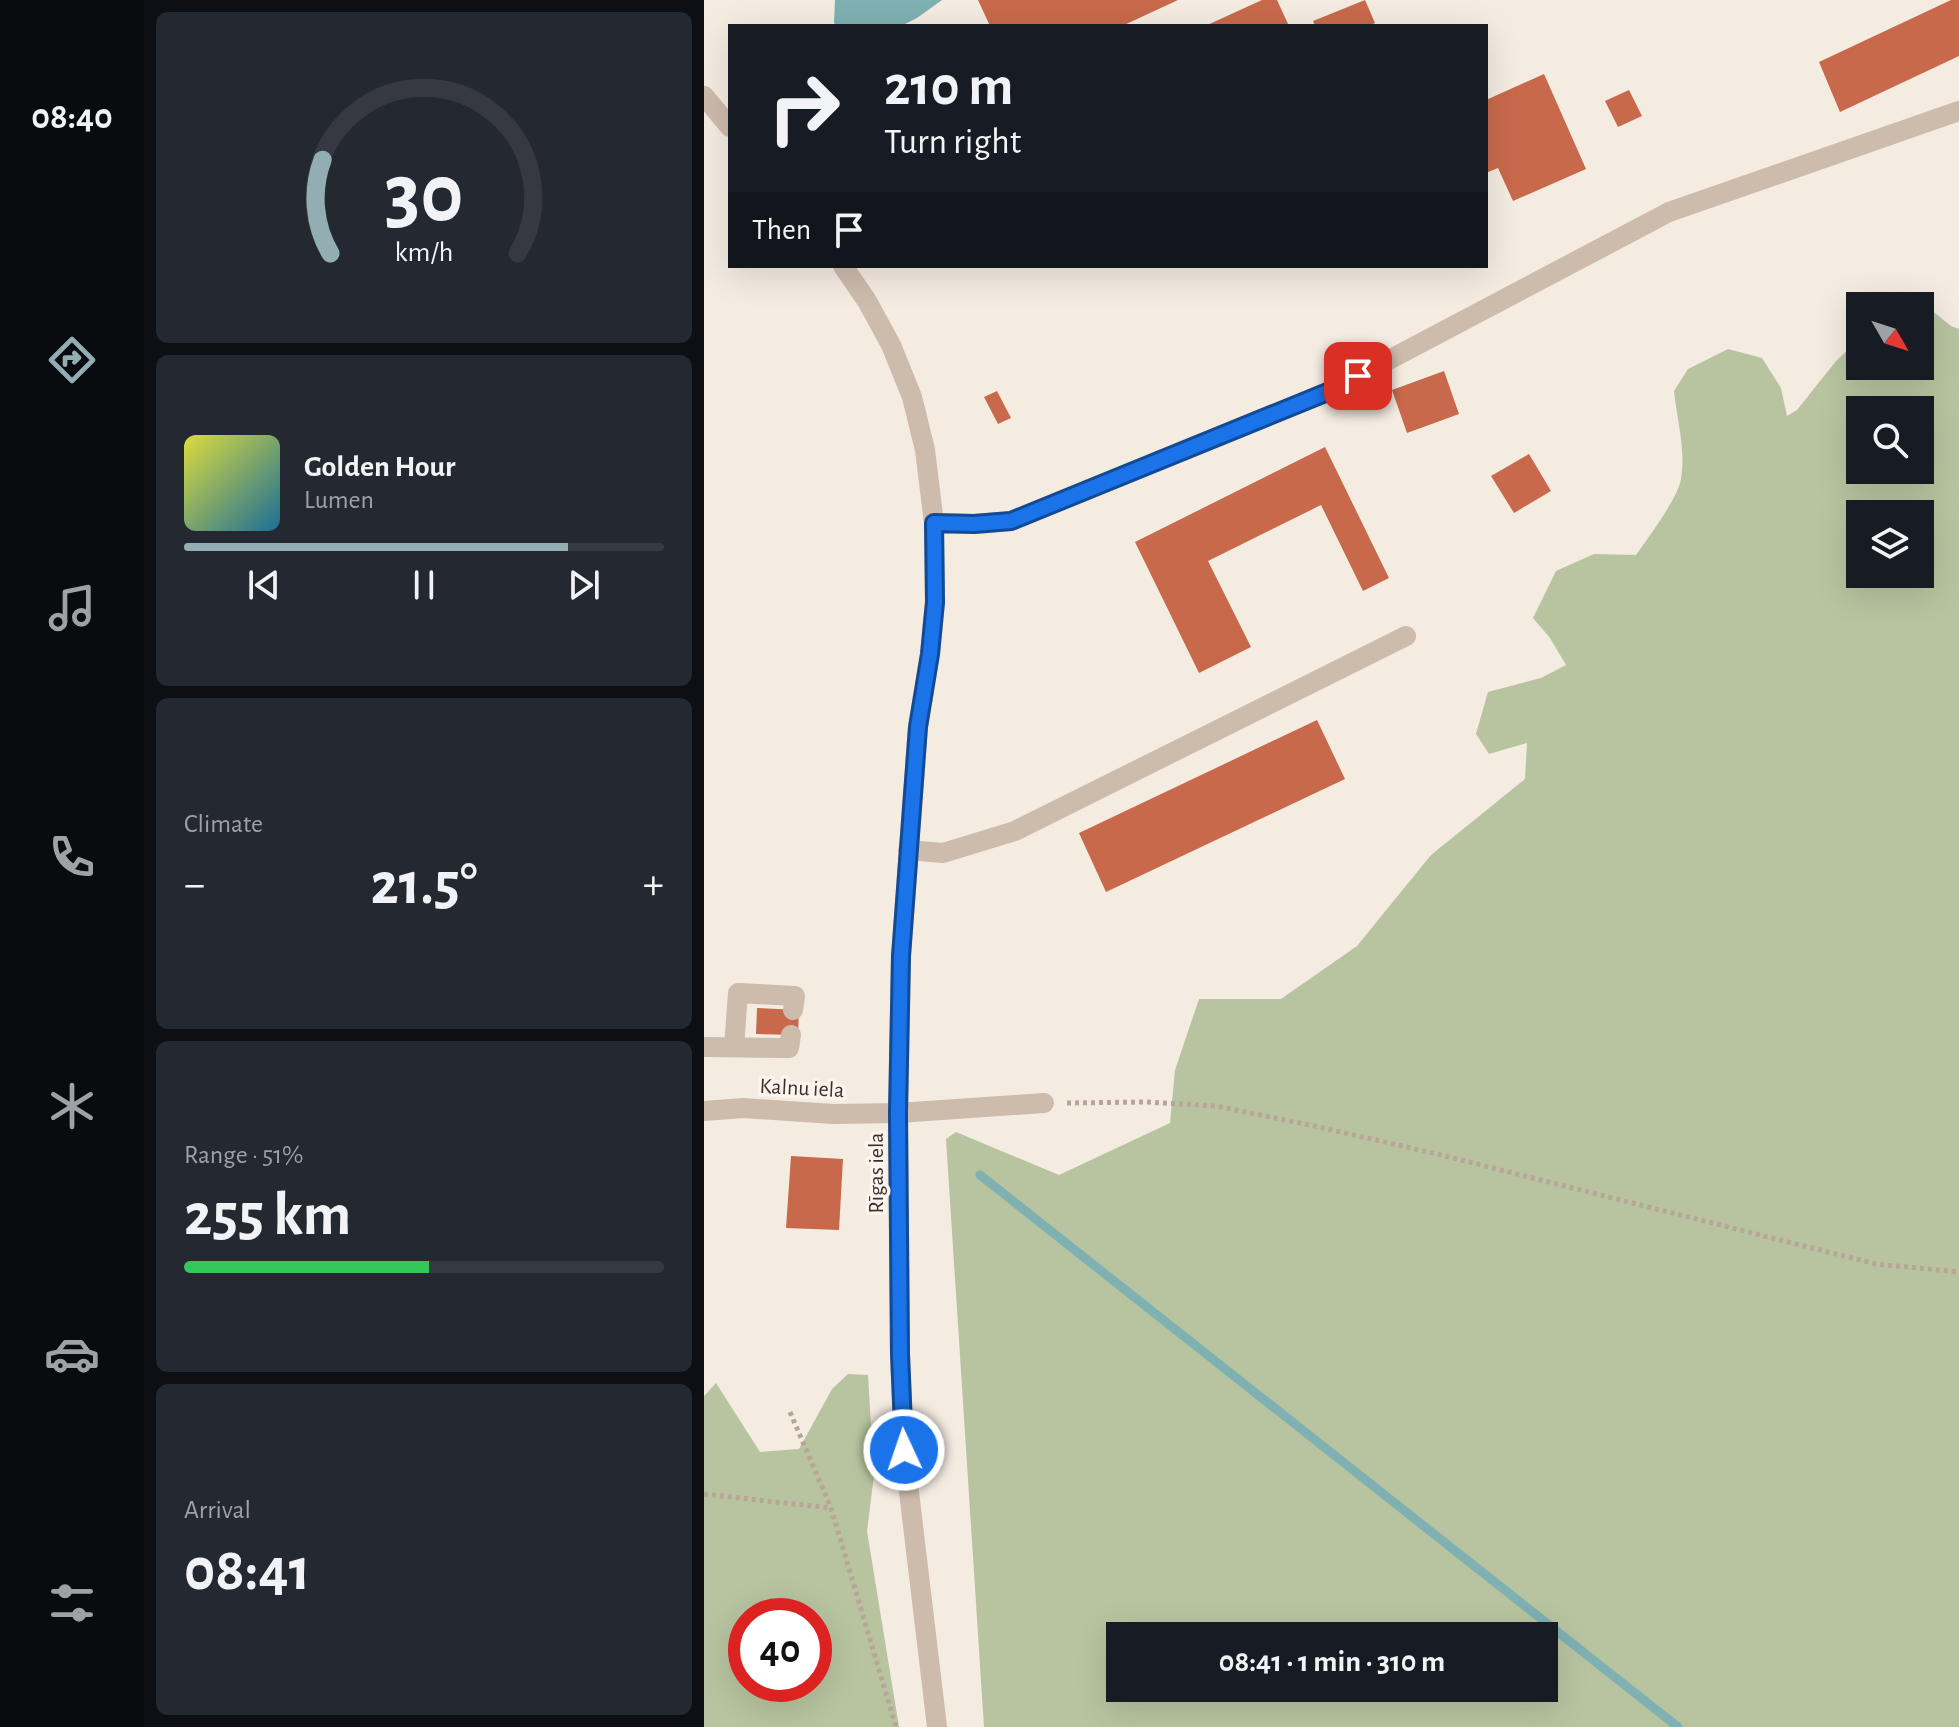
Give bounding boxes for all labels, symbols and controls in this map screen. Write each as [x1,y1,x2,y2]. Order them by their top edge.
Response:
icon: right [752,56,856,160]
text: 210 m [884,59,1013,115]
text: 08:40 [31,99,113,135]
text: Turn right [884,124,1021,160]
text: 30 [384,152,464,236]
icon: arrive [827,208,871,252]
text: Then [752,215,811,245]
text: km/h [395,238,453,267]
north arrow [1846,292,1934,380]
map controls [1846,292,1934,588]
icon: directions [44,332,100,388]
pin [1324,342,1392,410]
icon: arrive [1336,354,1380,398]
button: search [1846,396,1934,484]
text: Golden Hour [304,452,456,482]
text: Lumen [304,487,374,513]
button: layers [1846,500,1934,588]
icon: previous [242,563,286,607]
icon: pause [402,563,446,607]
icon: next [562,563,606,607]
icon: music [44,580,100,636]
text: Climate [184,811,263,837]
icon: phone [44,829,100,885]
text: 21.5° [370,855,478,915]
text: − [184,863,205,907]
text: + [643,863,664,907]
street label: Kalnu iela [759,1075,845,1101]
icon: climate [44,1078,100,1134]
street label: Rīgas iela [865,1133,887,1213]
text: Range · 51% [184,1142,304,1168]
text: 255 km [184,1186,351,1246]
icon: car [44,1326,100,1382]
position arrow [862,1408,946,1492]
text: Arrival [184,1497,251,1523]
text: 08:41 [184,1541,310,1601]
icon: filters [44,1575,100,1631]
speed limit sign: 40 [728,1598,832,1702]
text: 08:41 · 1 min · 310 m [1219,1647,1445,1677]

